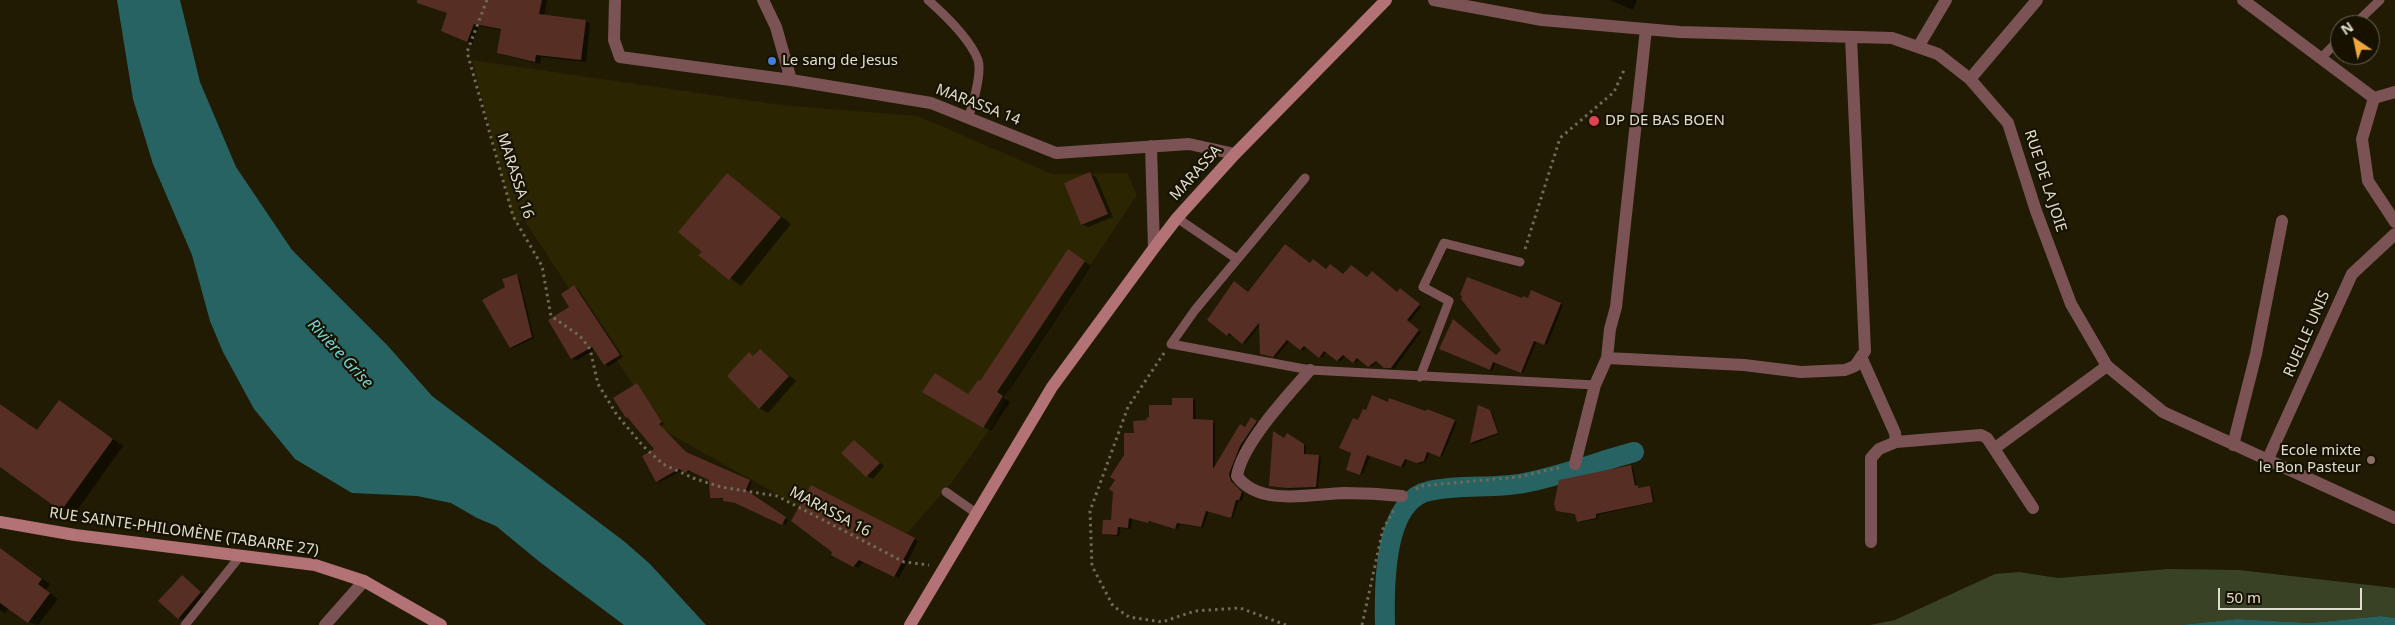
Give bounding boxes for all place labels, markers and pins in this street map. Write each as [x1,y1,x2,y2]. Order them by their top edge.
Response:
place label: Le sang de Jesus [782,52,898,70]
marker: Le sang de Jesus [766,55,778,67]
place label: DP DE BAS BOEN [1605,112,1725,130]
marker: DP DE BAS BOEN [1587,114,1601,128]
place label: Ecole mixte le Bon Pasteur [2259,442,2361,477]
marker: Ecole mixte le Bon Pasteur [2365,454,2377,466]

